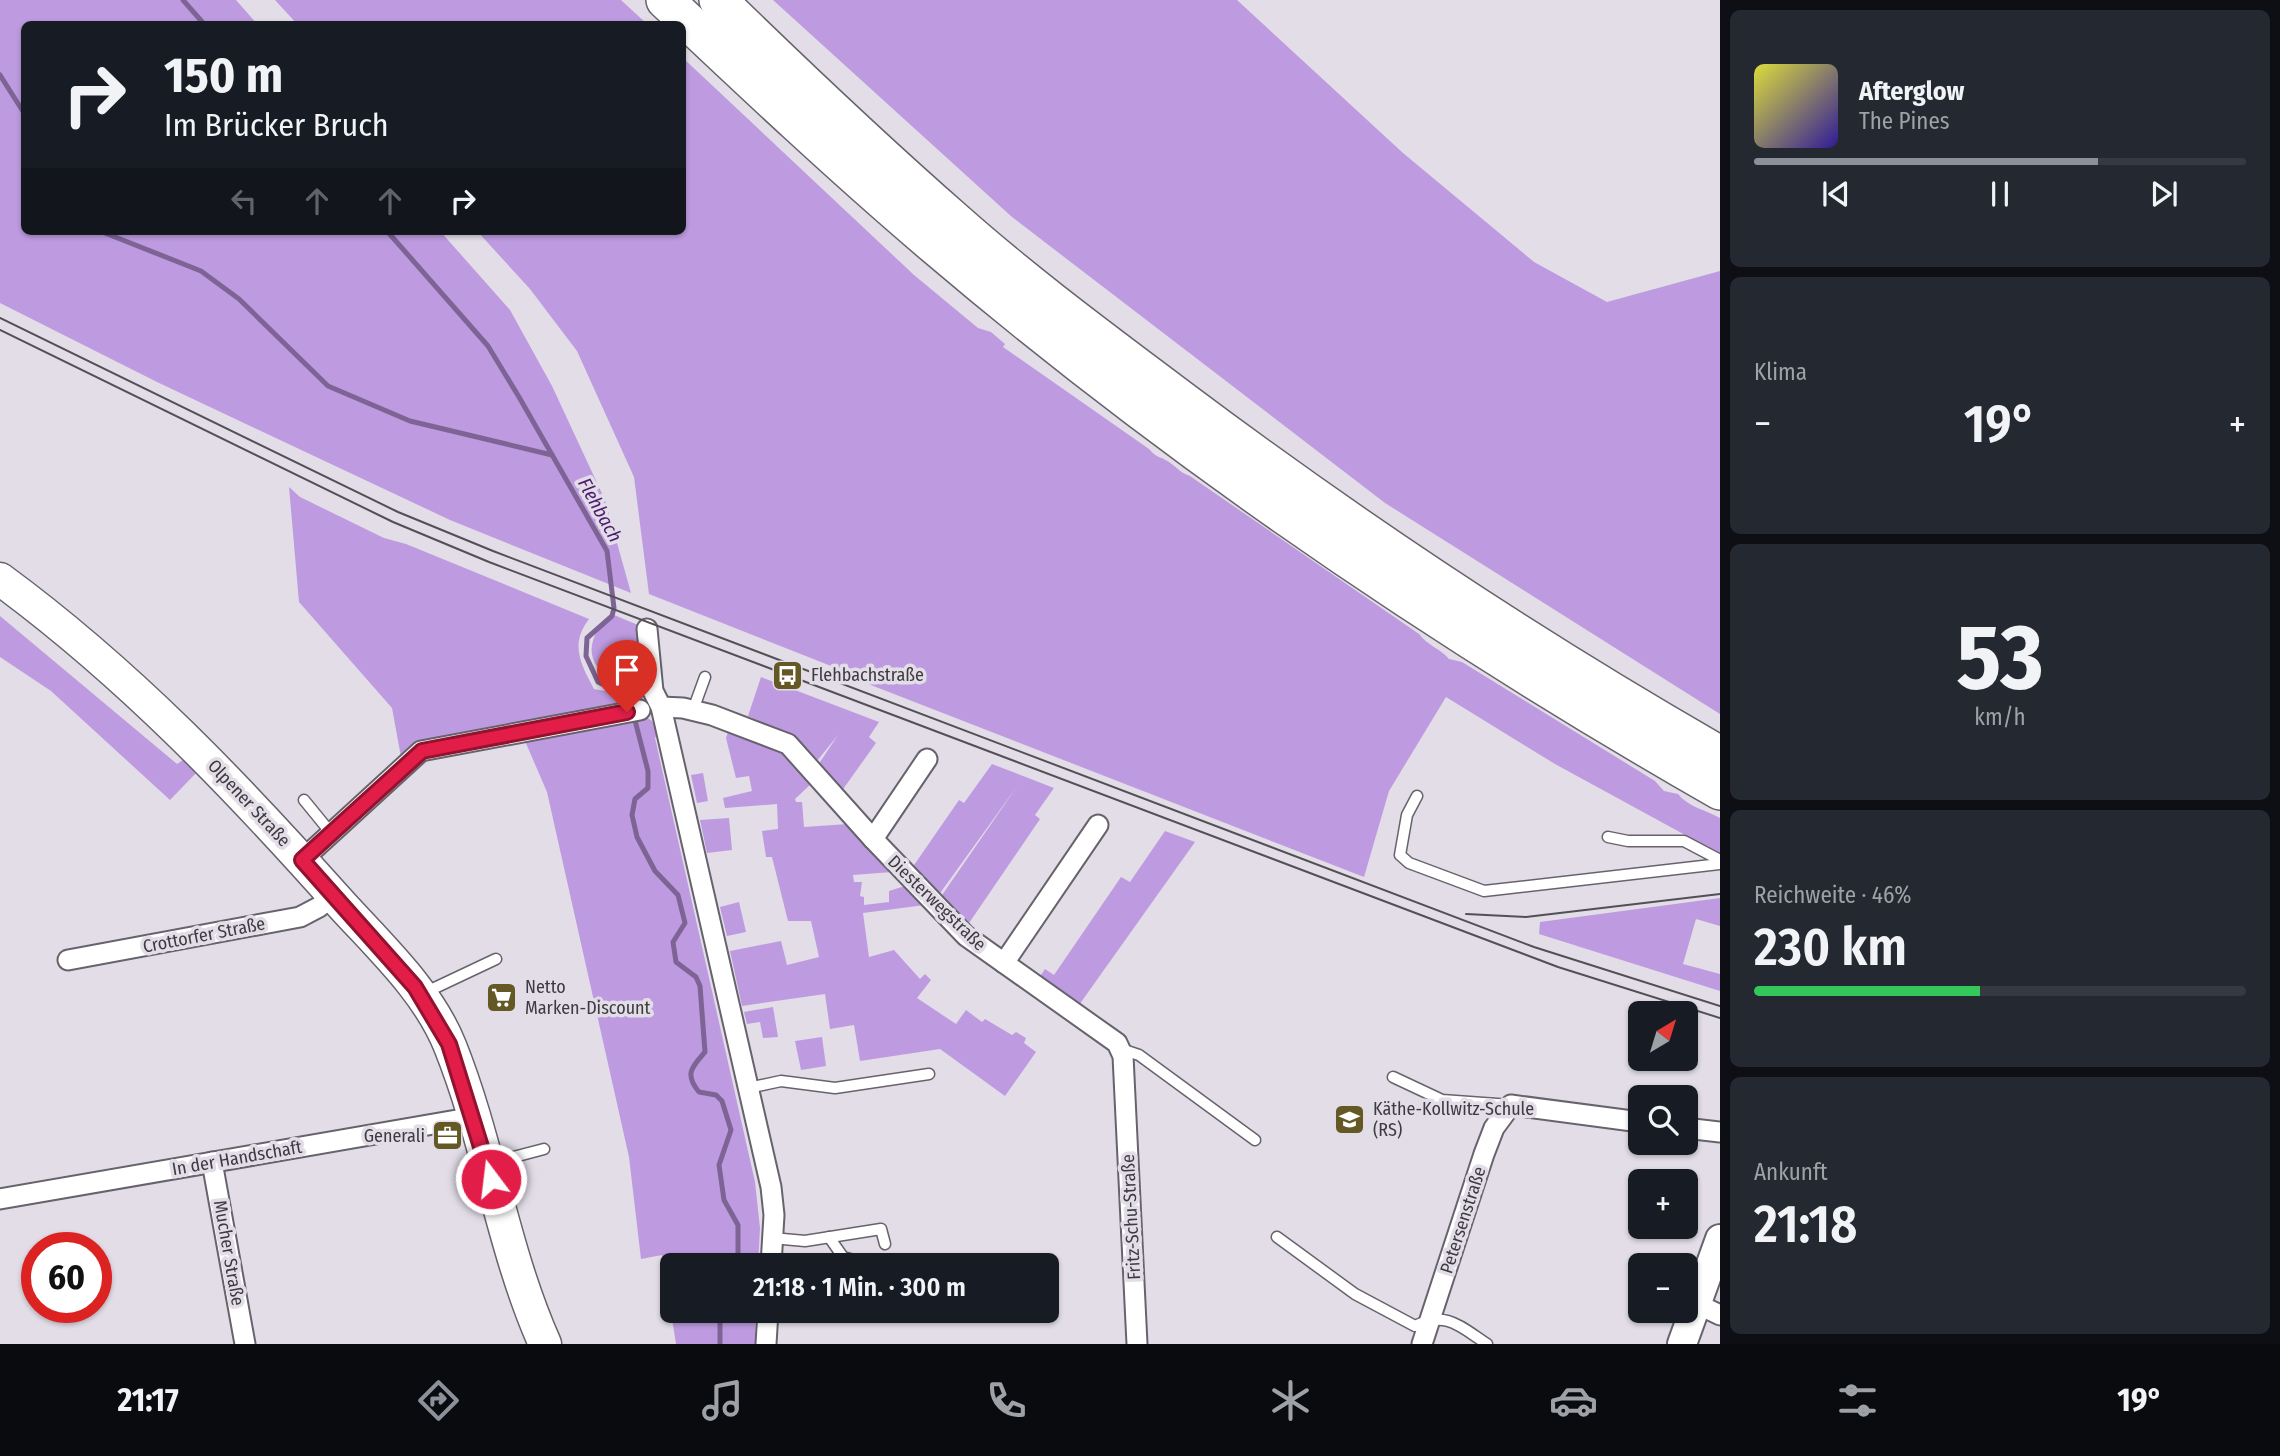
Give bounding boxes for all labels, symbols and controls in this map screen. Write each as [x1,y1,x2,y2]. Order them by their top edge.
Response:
text: 150 m [164,46,283,105]
icon: right [49,49,140,140]
text: Afterglow [1859,76,1964,107]
text: Im Brücker Bruch [164,106,389,144]
text: The Pines [1859,107,1950,135]
icon: previous [1817,175,1855,213]
icon: pause [1981,175,2019,213]
icon: next [2145,175,2183,213]
icon: left [225,182,263,220]
icon: ahead [298,182,336,220]
icon: ahead [371,182,409,220]
icon: right [444,182,482,220]
text: Klima [1754,358,1807,386]
text: 19° [1964,393,2036,456]
text: − [1754,401,1771,447]
text: + [2229,401,2246,447]
water label: Flehbach [573,474,627,546]
text: 53 [1957,603,2043,712]
pin [597,640,657,712]
icon: arrive [608,651,646,689]
bus stop icon: Flehbachstraße [771,658,805,692]
place label: Flehbachstraße [811,664,924,686]
text: km/h [1974,703,2026,731]
street label: Olpener Straße [203,755,295,851]
street label: Diesterwegstraße [883,851,991,955]
text: Reichweite · 46% [1754,881,1912,909]
street label: Crottorfer Straße [141,912,267,958]
text: 230 km [1754,916,1907,979]
place label: Netto Marken-Discount [525,976,651,1019]
supermarket icon: Netto Marken-Discount [485,980,519,1014]
north arrow [1628,1001,1698,1071]
map controls [1628,1001,1698,1323]
button: search [1628,1085,1698,1155]
place label: Käthe-Kollwitz-Schule (RS) [1373,1098,1534,1141]
school or university icon: Käthe-Kollwitz-Schule (RS) [1333,1102,1367,1136]
office icon: Generali [431,1119,465,1153]
place label: Generali [364,1125,425,1147]
street label: In der Handschaft [170,1136,304,1180]
position arrow [454,1142,528,1216]
street label: Fritz-Schu-Straße [1117,1154,1145,1280]
text: Ankunft [1754,1158,1828,1186]
street label: Petersenstraße [1435,1164,1491,1276]
button: + [1628,1169,1698,1239]
text: 21:18 [1754,1193,1857,1256]
street label: Mucher Straße [209,1199,249,1308]
speed limit sign: 60 [21,1232,112,1323]
button: − [1628,1253,1698,1323]
text: 21:18 · 1 Min. · 300 m [753,1272,966,1303]
icon: directions [414,1376,463,1425]
icon: music [698,1376,747,1425]
icon: phone [982,1376,1031,1425]
icon: climate [1266,1376,1315,1425]
icon: car [1549,1376,1598,1425]
icon: filters [1833,1376,1882,1425]
text: 21:17 [117,1381,179,1419]
text: 19° [2117,1381,2162,1419]

